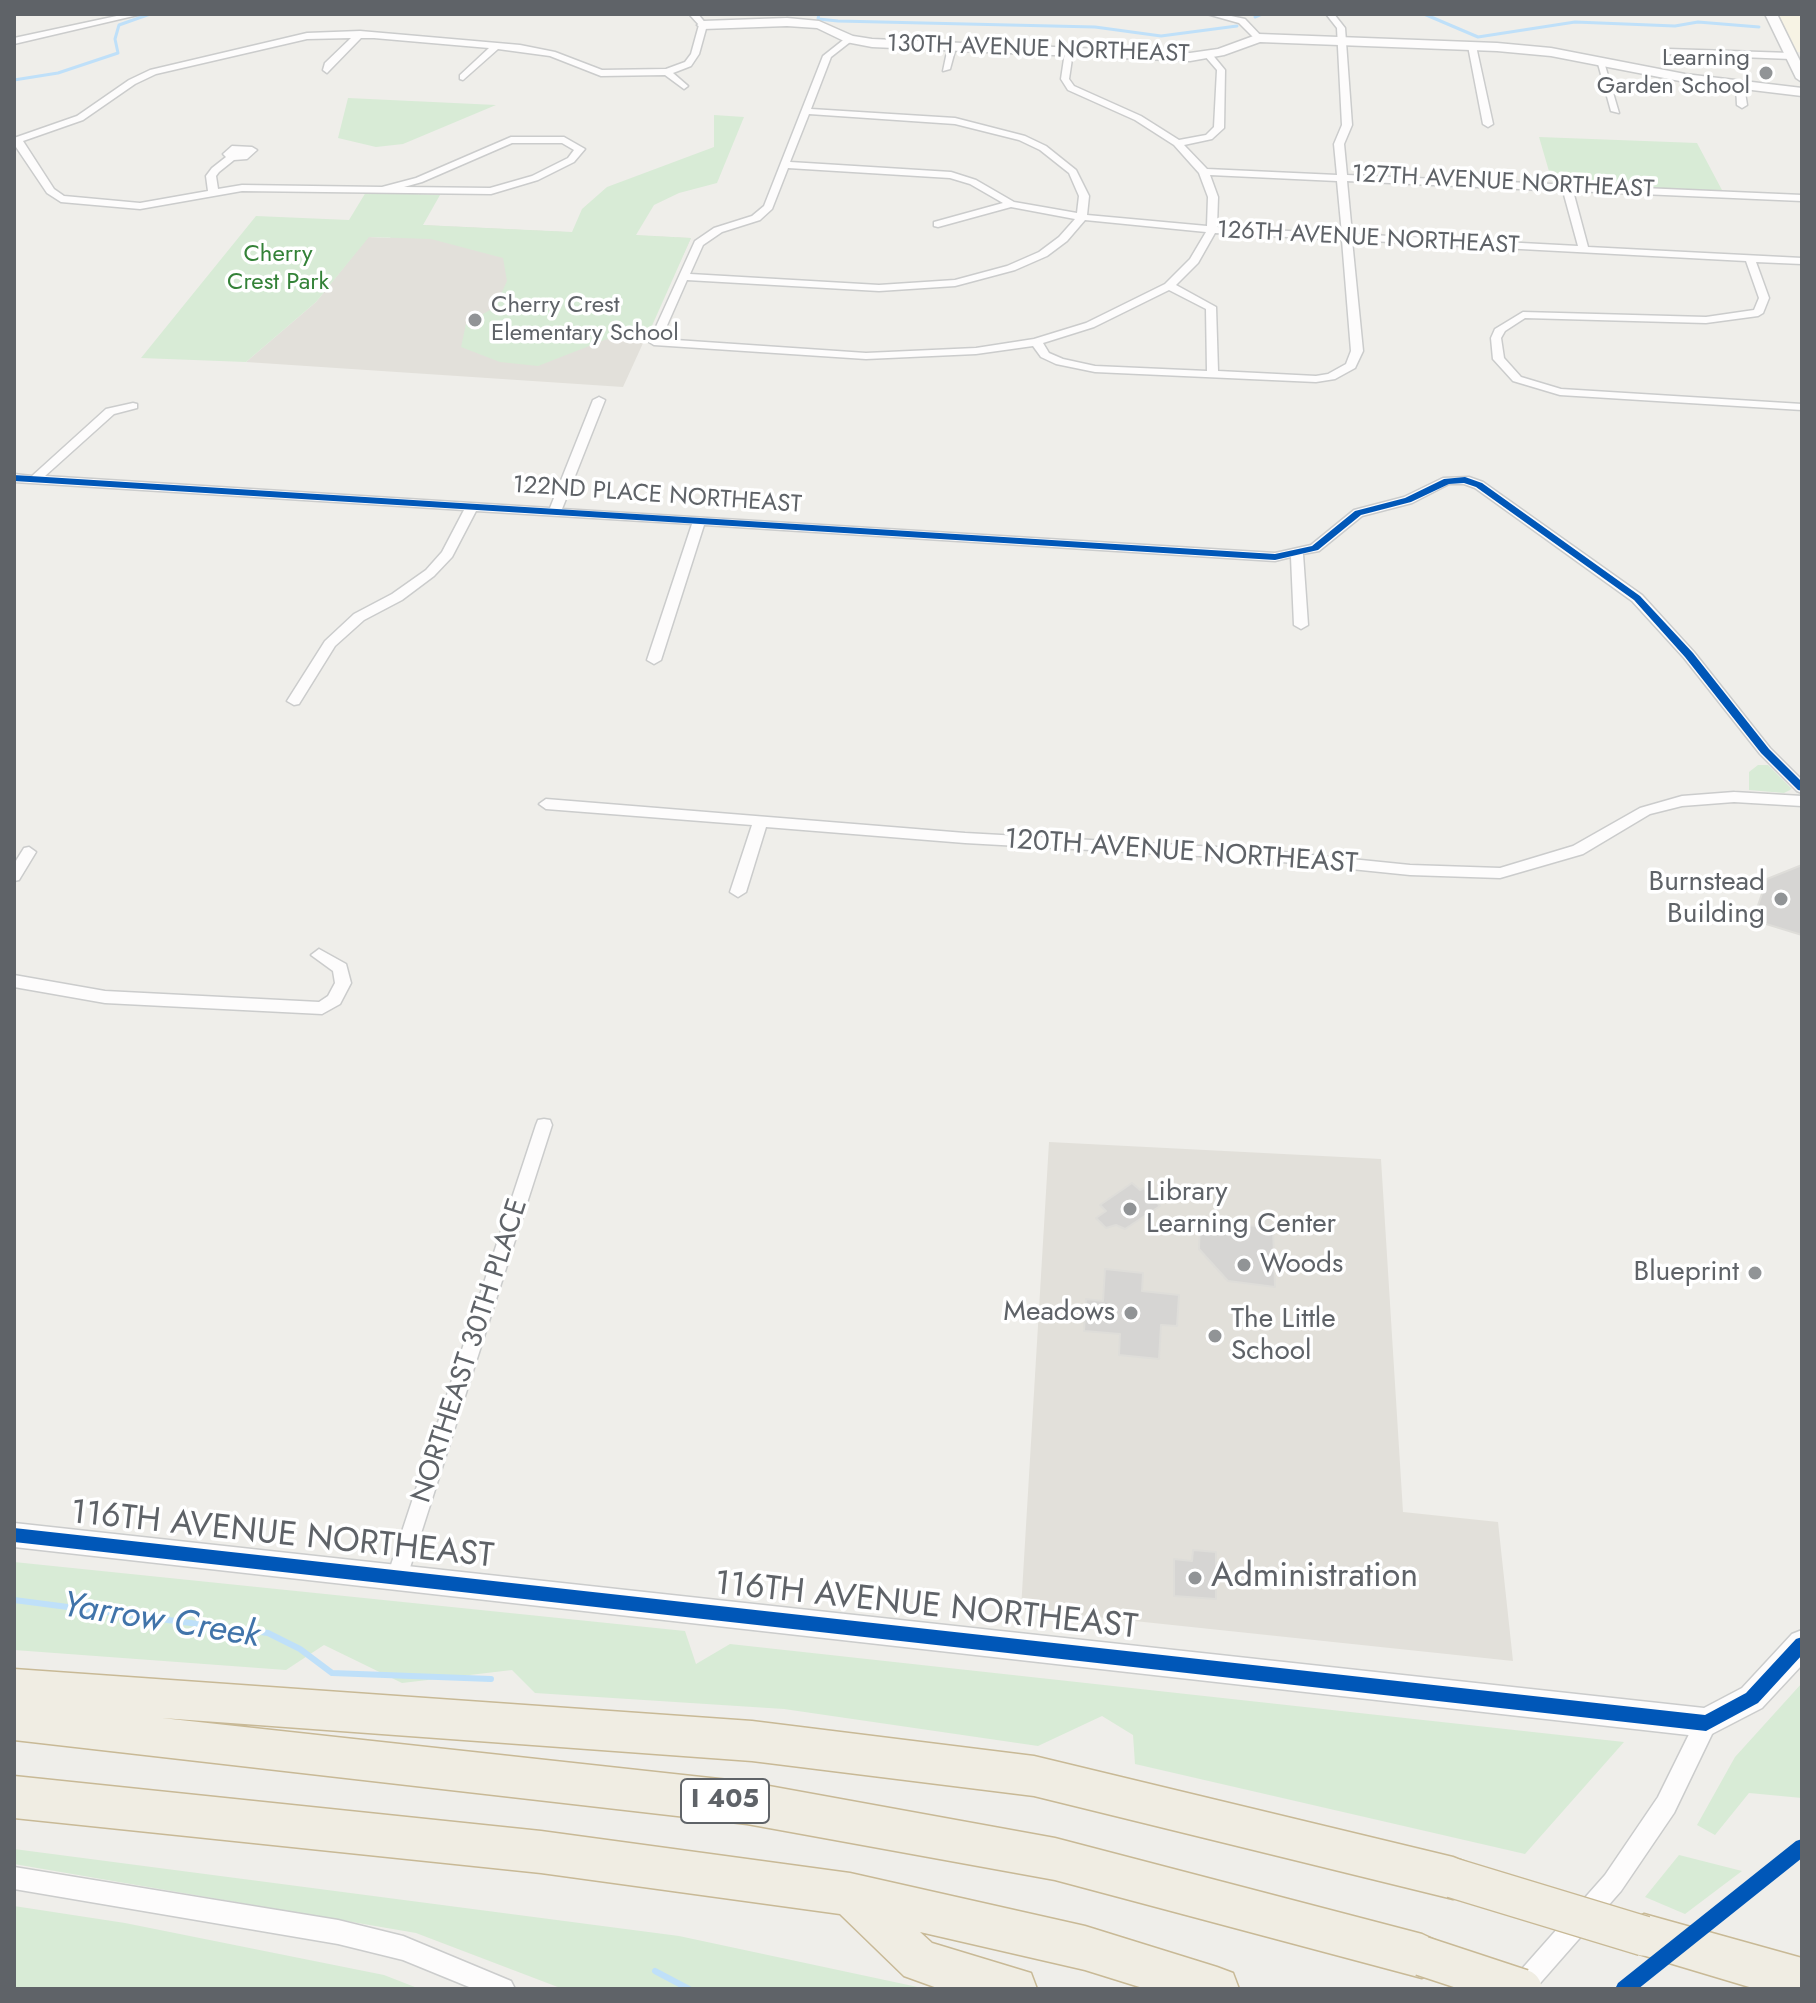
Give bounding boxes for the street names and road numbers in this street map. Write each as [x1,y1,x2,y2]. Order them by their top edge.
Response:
street label: 130TH AVENUE NORTHEAST [886,30,1190,70]
street label: 127TH AVENUE NORTHEAST [1351,161,1655,205]
street label: 126TH AVENUE NORTHEAST [1216,217,1520,261]
street label: 122ND PLACE NORTHEAST [512,472,802,520]
street label: 120TH AVENUE NORTHEAST [1003,824,1359,882]
street label: NORTHEAST 30TH PLACE [406,1195,536,1507]
street label: 116TH AVENUE NORTHEAST [68,1493,496,1579]
street label: 116TH AVENUE NORTHEAST [712,1564,1140,1650]
road number: I 405 [681,1779,769,1823]

